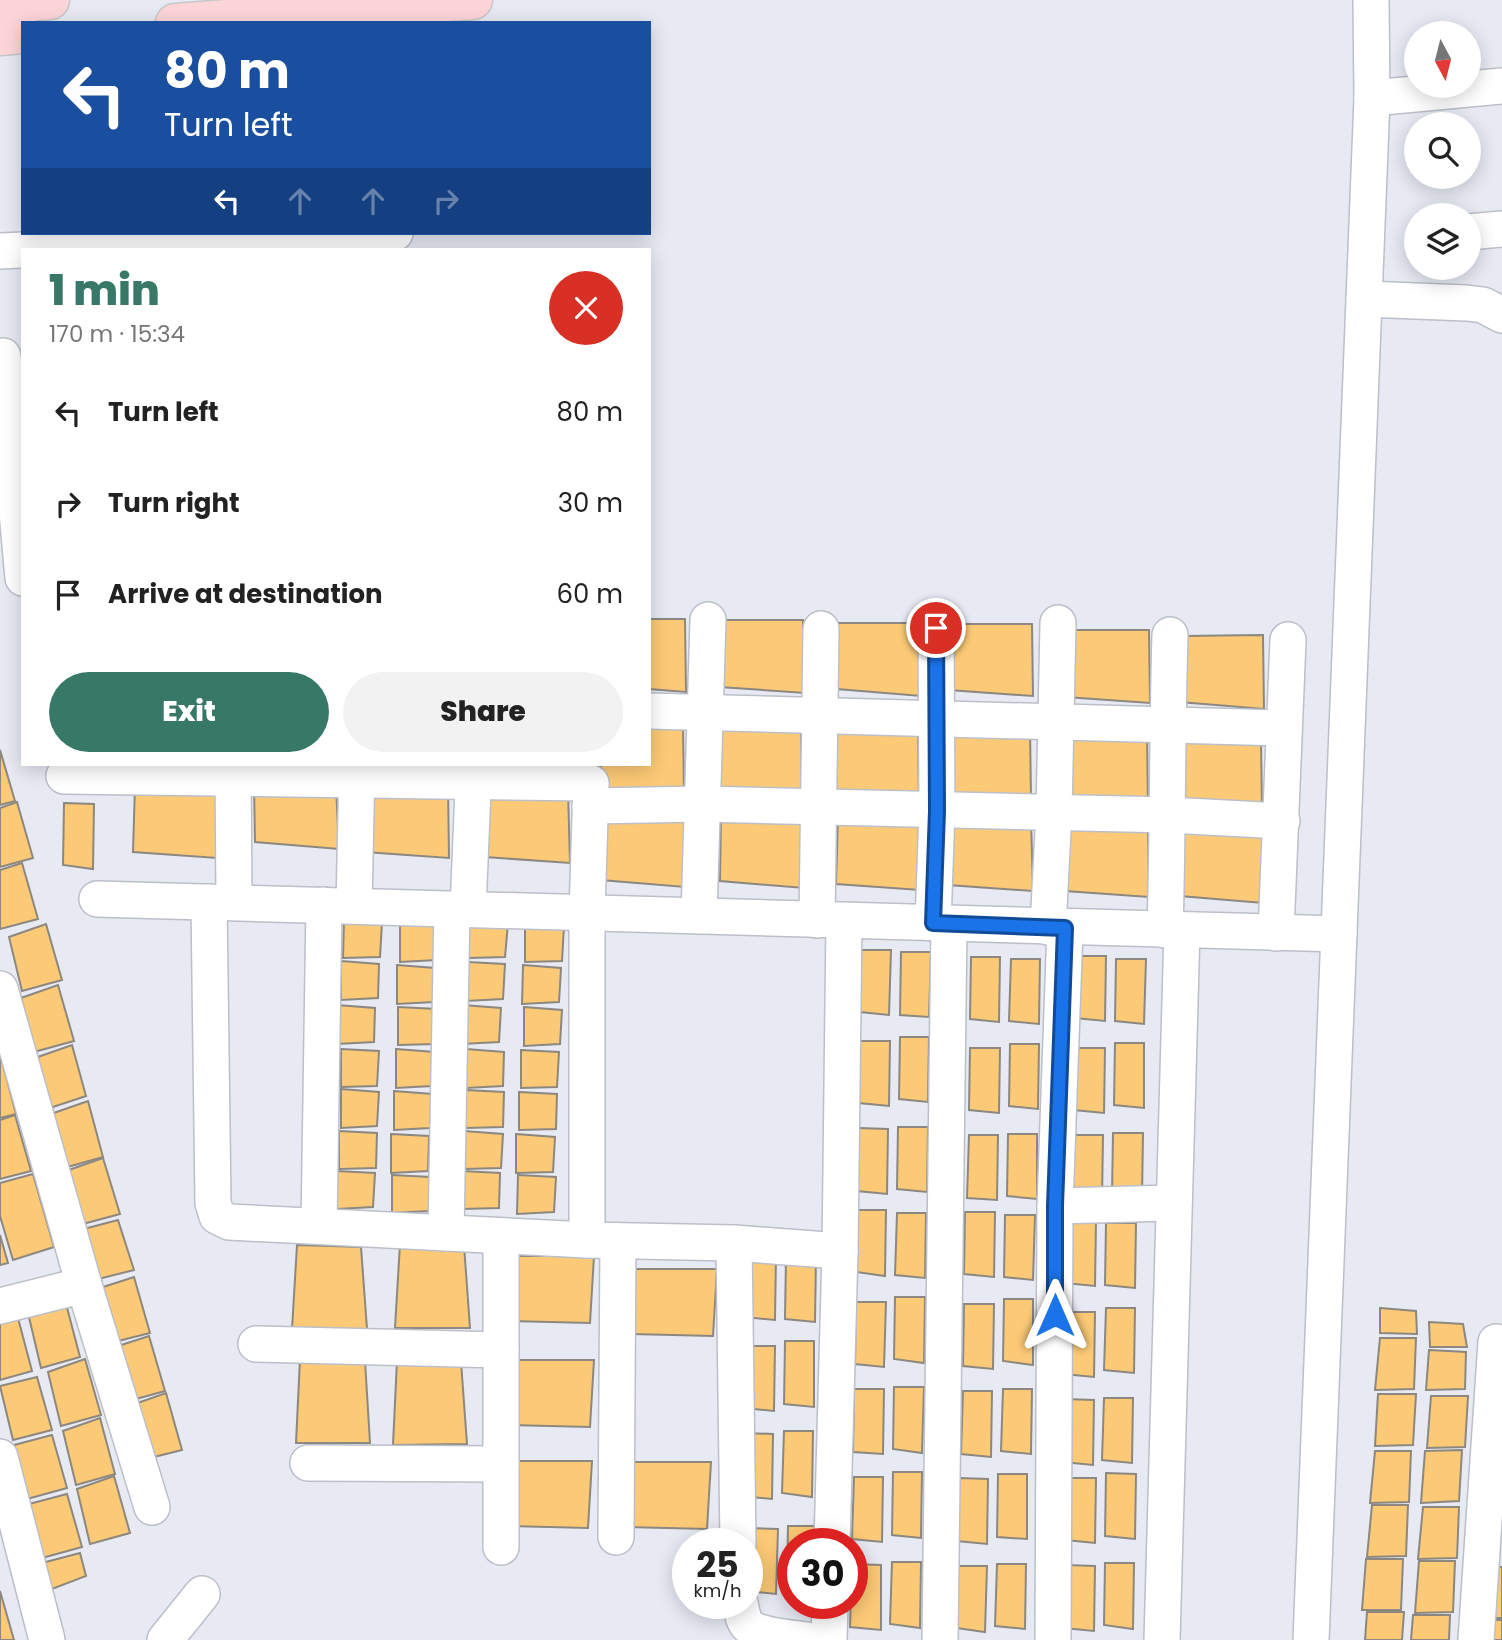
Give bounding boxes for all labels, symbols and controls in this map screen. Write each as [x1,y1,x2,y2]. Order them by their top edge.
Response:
north arrow [1404,21,1480,98]
map controls [1404,21,1481,280]
text: 80 m [164,37,290,105]
icon: left [49,49,140,140]
text: Turn left [164,102,293,147]
button: search [1404,112,1481,189]
icon: left [208,182,246,220]
icon: ahead [281,182,319,220]
icon: ahead [354,182,392,220]
icon: right [427,182,465,220]
button: layers [1404,203,1481,280]
text: 1 min [49,261,160,320]
button: close [549,271,623,345]
text: 170 m · 15:34 [49,318,185,350]
icon: left [49,394,87,432]
text: Turn left [108,394,219,430]
text: 80 m [557,394,623,430]
icon: right [49,485,87,523]
text: Turn right [108,485,240,521]
text: 30 m [558,485,623,521]
icon: arrive [49,576,87,614]
text: Arrive at destination [108,576,383,612]
text: 60 m [556,576,623,612]
pin [906,598,966,658]
icon: arrive [917,609,955,647]
button: Exit [49,672,329,752]
button: Share [343,672,623,752]
position arrow [1018,1278,1092,1352]
speed limit sign: 30 [777,1528,868,1619]
text: 25 [696,1540,739,1589]
text: km/h [694,1578,741,1603]

